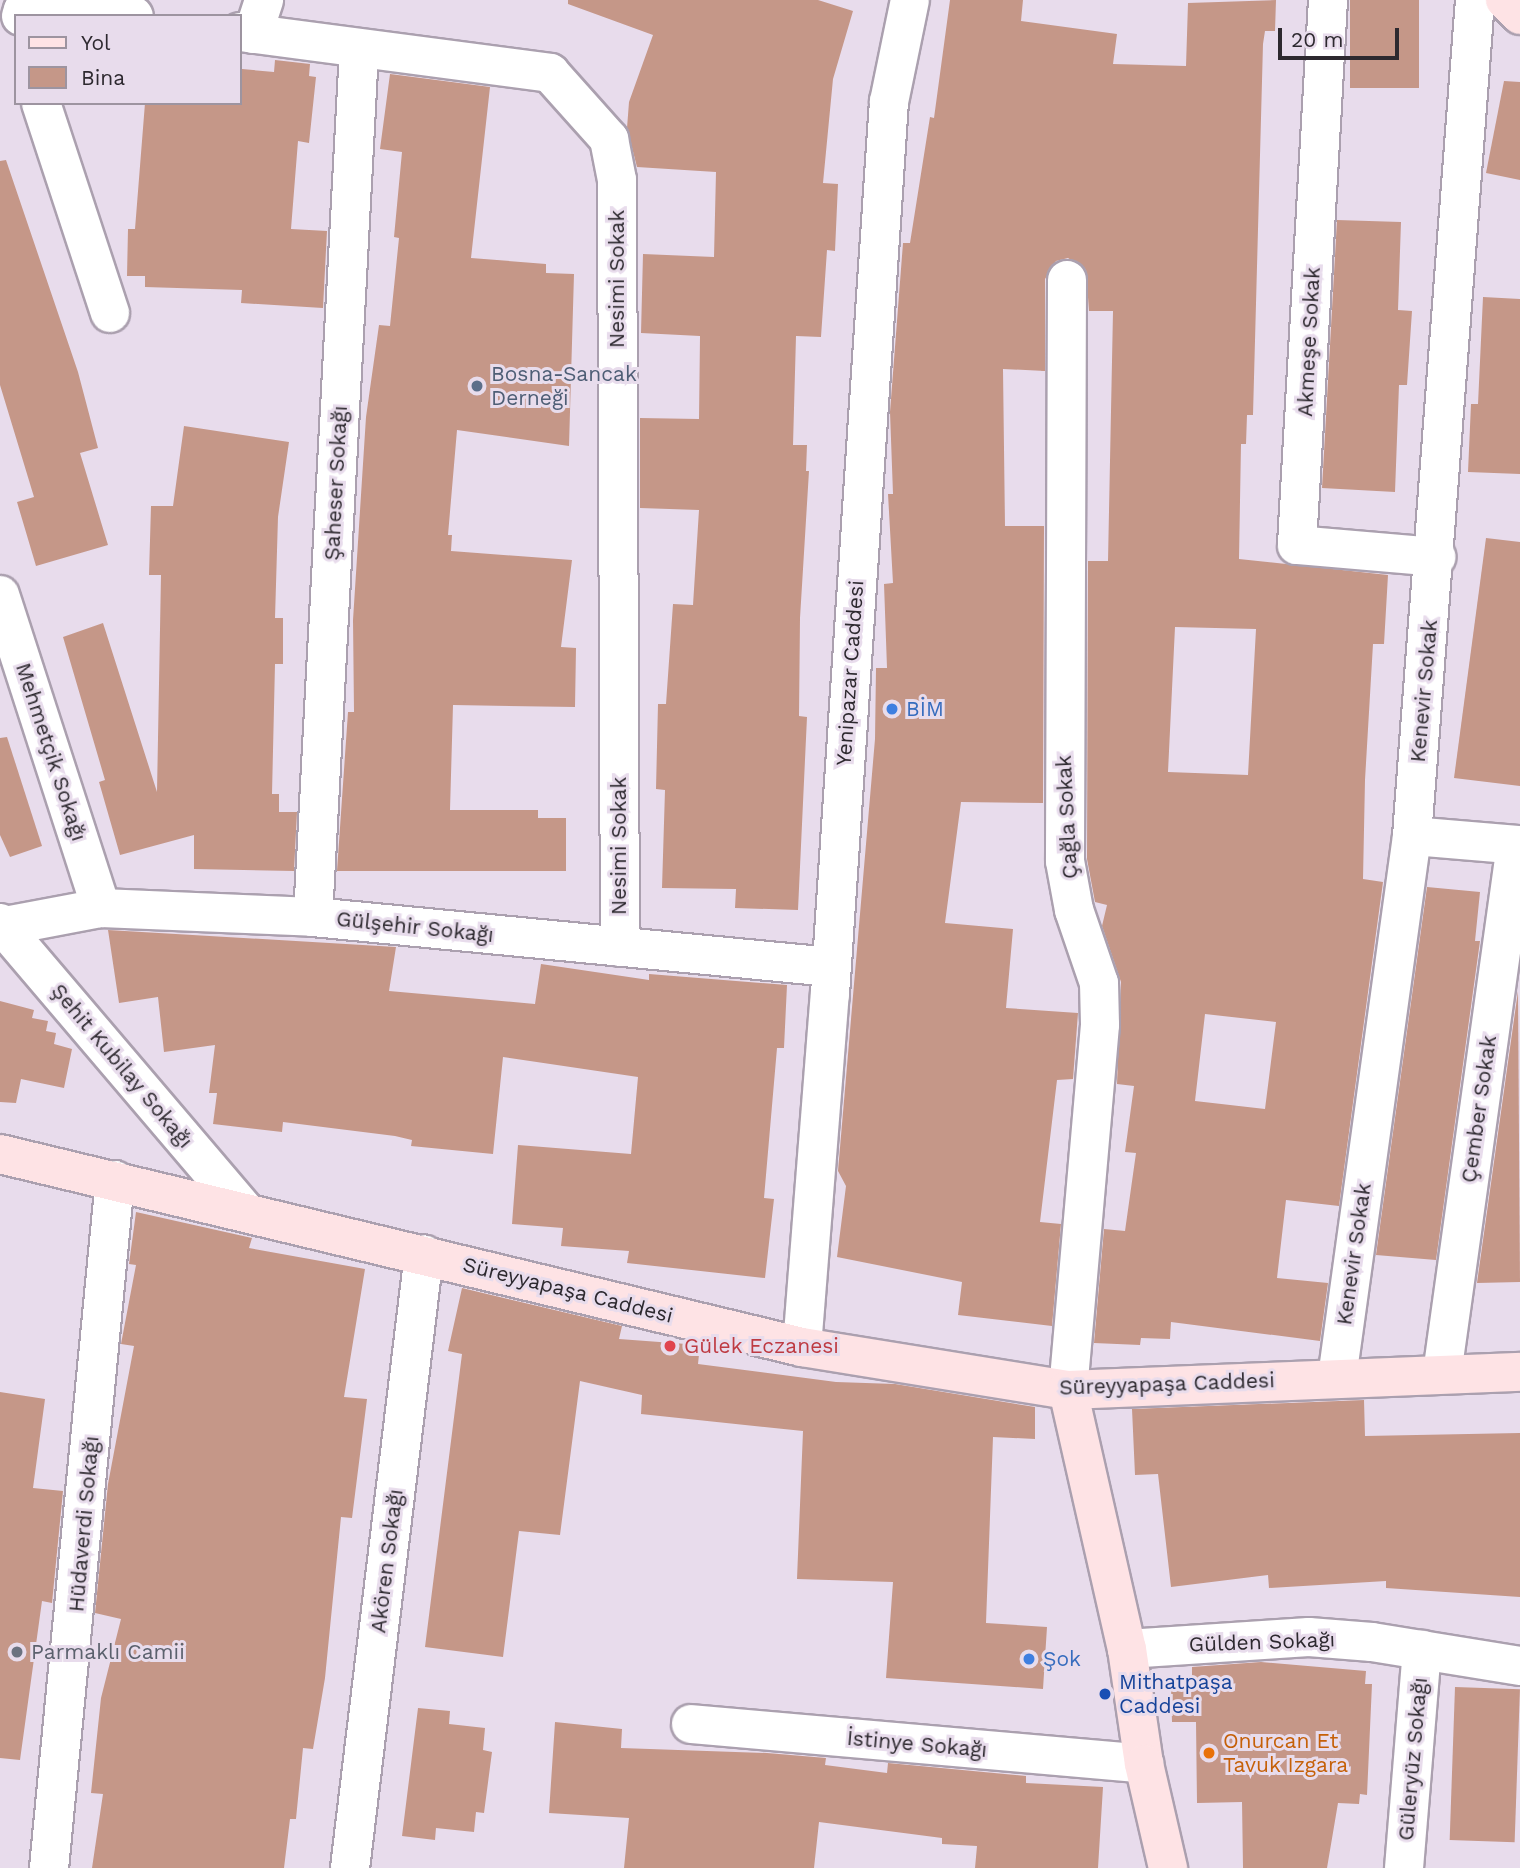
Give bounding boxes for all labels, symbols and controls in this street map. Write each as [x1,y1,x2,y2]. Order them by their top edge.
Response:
legend [14,14,242,105]
scale bar [1282,14,1403,58]
text: 20 m [1291,27,1343,52]
text: Yol [81,30,111,55]
text: Bina [81,65,125,90]
street label: Nesimi Sokak [604,210,630,348]
street label: Akmeşe Sokak [1292,267,1326,417]
place label: Bosna-Sancak Derneği [491,361,637,411]
marker: Bosna-Sancak Derneği [469,378,485,394]
street label: Şaheser Sokağı [319,405,353,561]
street label: Yenipazar Caddesi [831,579,869,767]
street label: Kenevir Sokak [1405,618,1443,764]
street label: Mehmetçik Sokağı [10,660,92,844]
place label: BİM [906,696,944,722]
marker: BİM [884,701,900,717]
street label: Çağla Sokak [1051,754,1083,880]
street label: Nesimi Sokak [606,777,632,915]
street label: Gülşehir Sokağı [335,906,495,948]
street label: Şehit Kubilay Sokağı [46,979,198,1153]
street label: Çember Sokak [1456,1033,1502,1185]
street label: Kenevir Sokak [1332,1181,1376,1327]
street label: Süreyyapaşa Caddesi [460,1252,676,1328]
place label: Gülek Eczanesi [684,1333,839,1359]
marker: Gülek Eczanesi [662,1338,678,1354]
street label: Süreyyapaşa Caddesi [1059,1368,1275,1400]
street label: Hüdaverdi Sokağı [64,1435,104,1613]
street label: Akören Sokağı [366,1488,408,1634]
street label: Gülden Sokağı [1188,1627,1336,1657]
place label: Parmaklı Camii [31,1639,185,1665]
marker: Parmaklı Camii [9,1644,25,1660]
place label: Şok [1043,1646,1081,1672]
marker: Şok [1021,1651,1037,1667]
place label: Mi̇thatpaşa Caddesi̇ [1119,1669,1233,1719]
street label: Güleryüz Sokağı [1393,1676,1433,1842]
marker: Mi̇thatpaşa Caddesi̇ [1097,1686,1113,1702]
street label: İstinye Sokağı [846,1725,988,1763]
place label: Onurcan Et Tavuk Izgara [1223,1728,1349,1778]
marker: Onurcan Et Tavuk Izgara [1201,1745,1217,1761]

